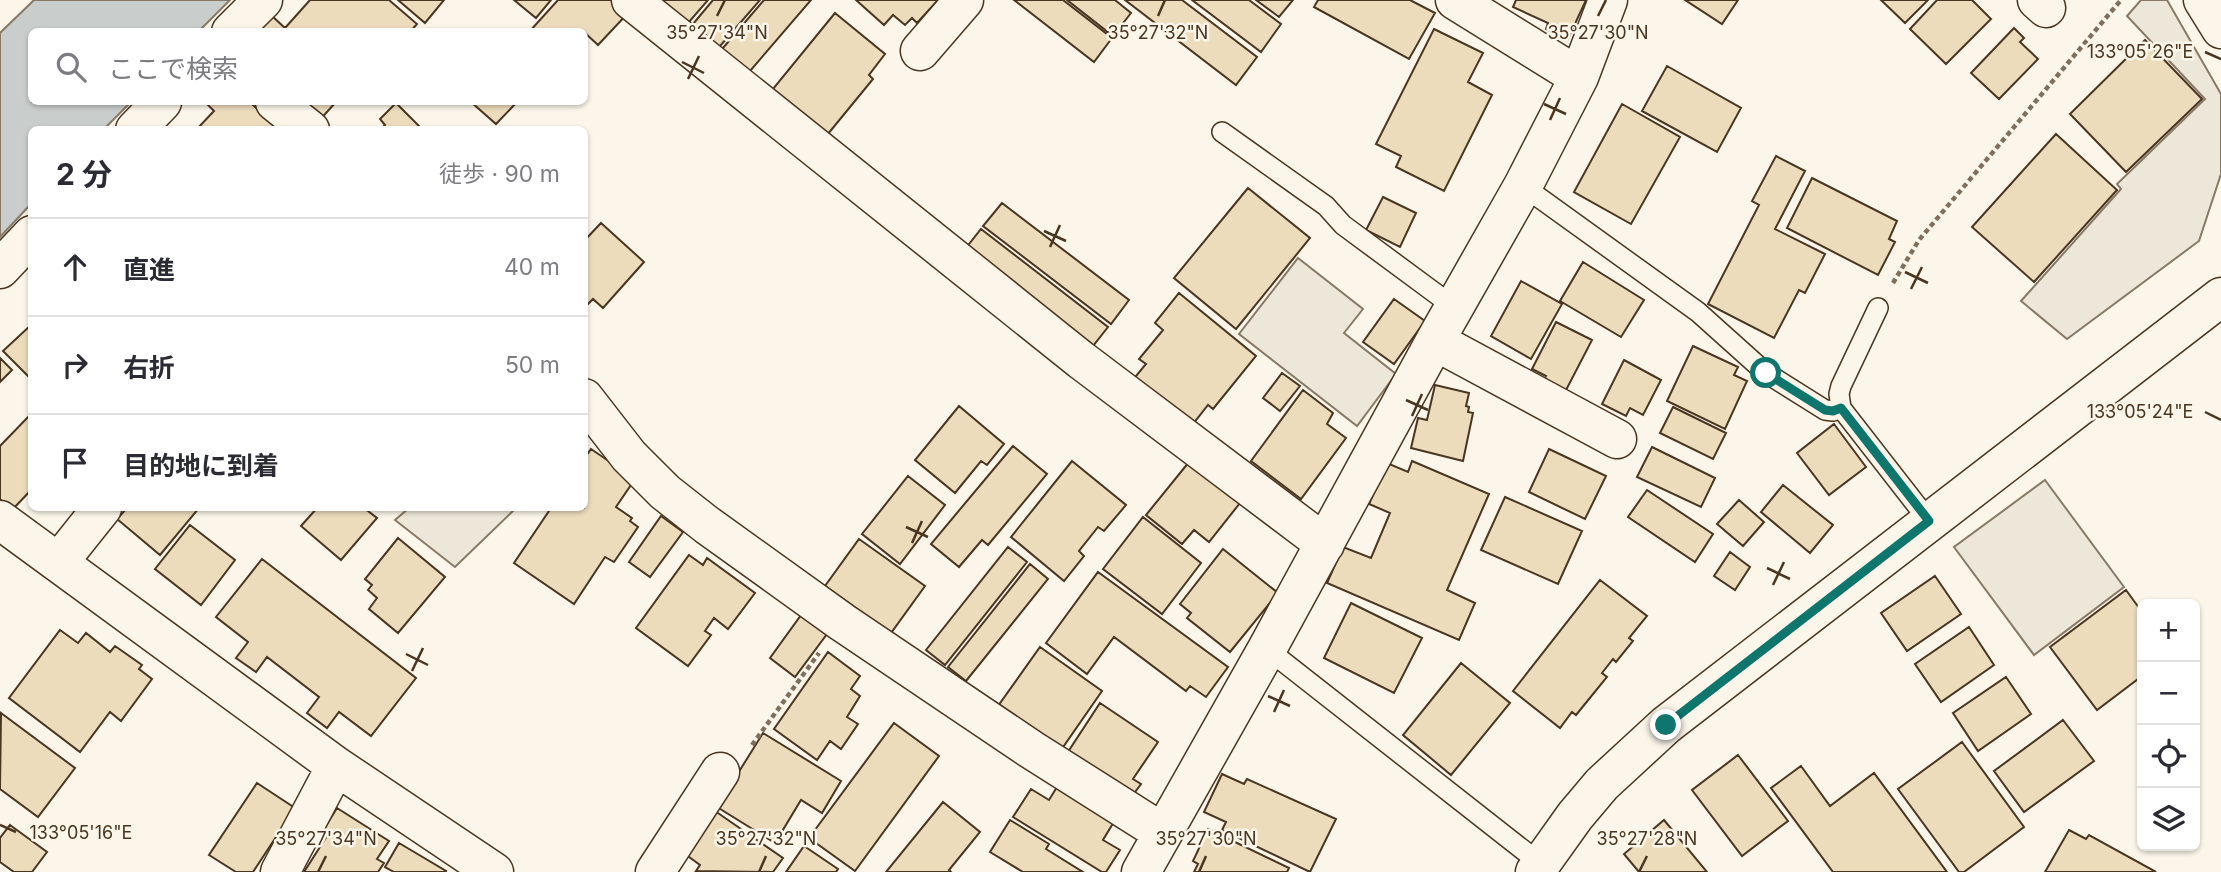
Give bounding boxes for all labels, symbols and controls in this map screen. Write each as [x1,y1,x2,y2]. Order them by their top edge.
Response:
text: 35°27'34"N [666,22,768,43]
text: 35°27'32"N [1108,22,1208,43]
text: 35°27'30"N [1547,22,1649,43]
search box [28,28,588,105]
text: 133°05'26"E [2087,41,2193,62]
icon: search [52,48,90,86]
text: ここで検索 [108,53,238,84]
text: 2 分 [56,156,112,192]
text: 徒歩 · 90 m [439,160,560,188]
icon: ahead [56,248,94,286]
text: 40 m [504,253,560,281]
text: 直進 [123,254,175,285]
icon: right [56,346,94,384]
text: 50 m [505,351,560,379]
text: 右折 [123,352,175,383]
route start [1750,357,1781,388]
text: 133°05'24"E [2087,401,2193,422]
icon: arrive [56,444,94,482]
text: 目的地に到着 [123,450,279,481]
map controls [2137,599,2200,851]
button: + [2137,599,2200,662]
button: − [2137,662,2200,725]
route end [1650,709,1681,740]
button: locate [2137,725,2200,788]
button: layers [2137,788,2200,851]
text: 133°05'16"E [30,822,132,843]
text: 35°27'34"N [275,828,377,849]
text: 35°27'32"N [716,828,816,849]
text: 35°27'30"N [1155,828,1257,849]
text: 35°27'28"N [1597,828,1697,849]

